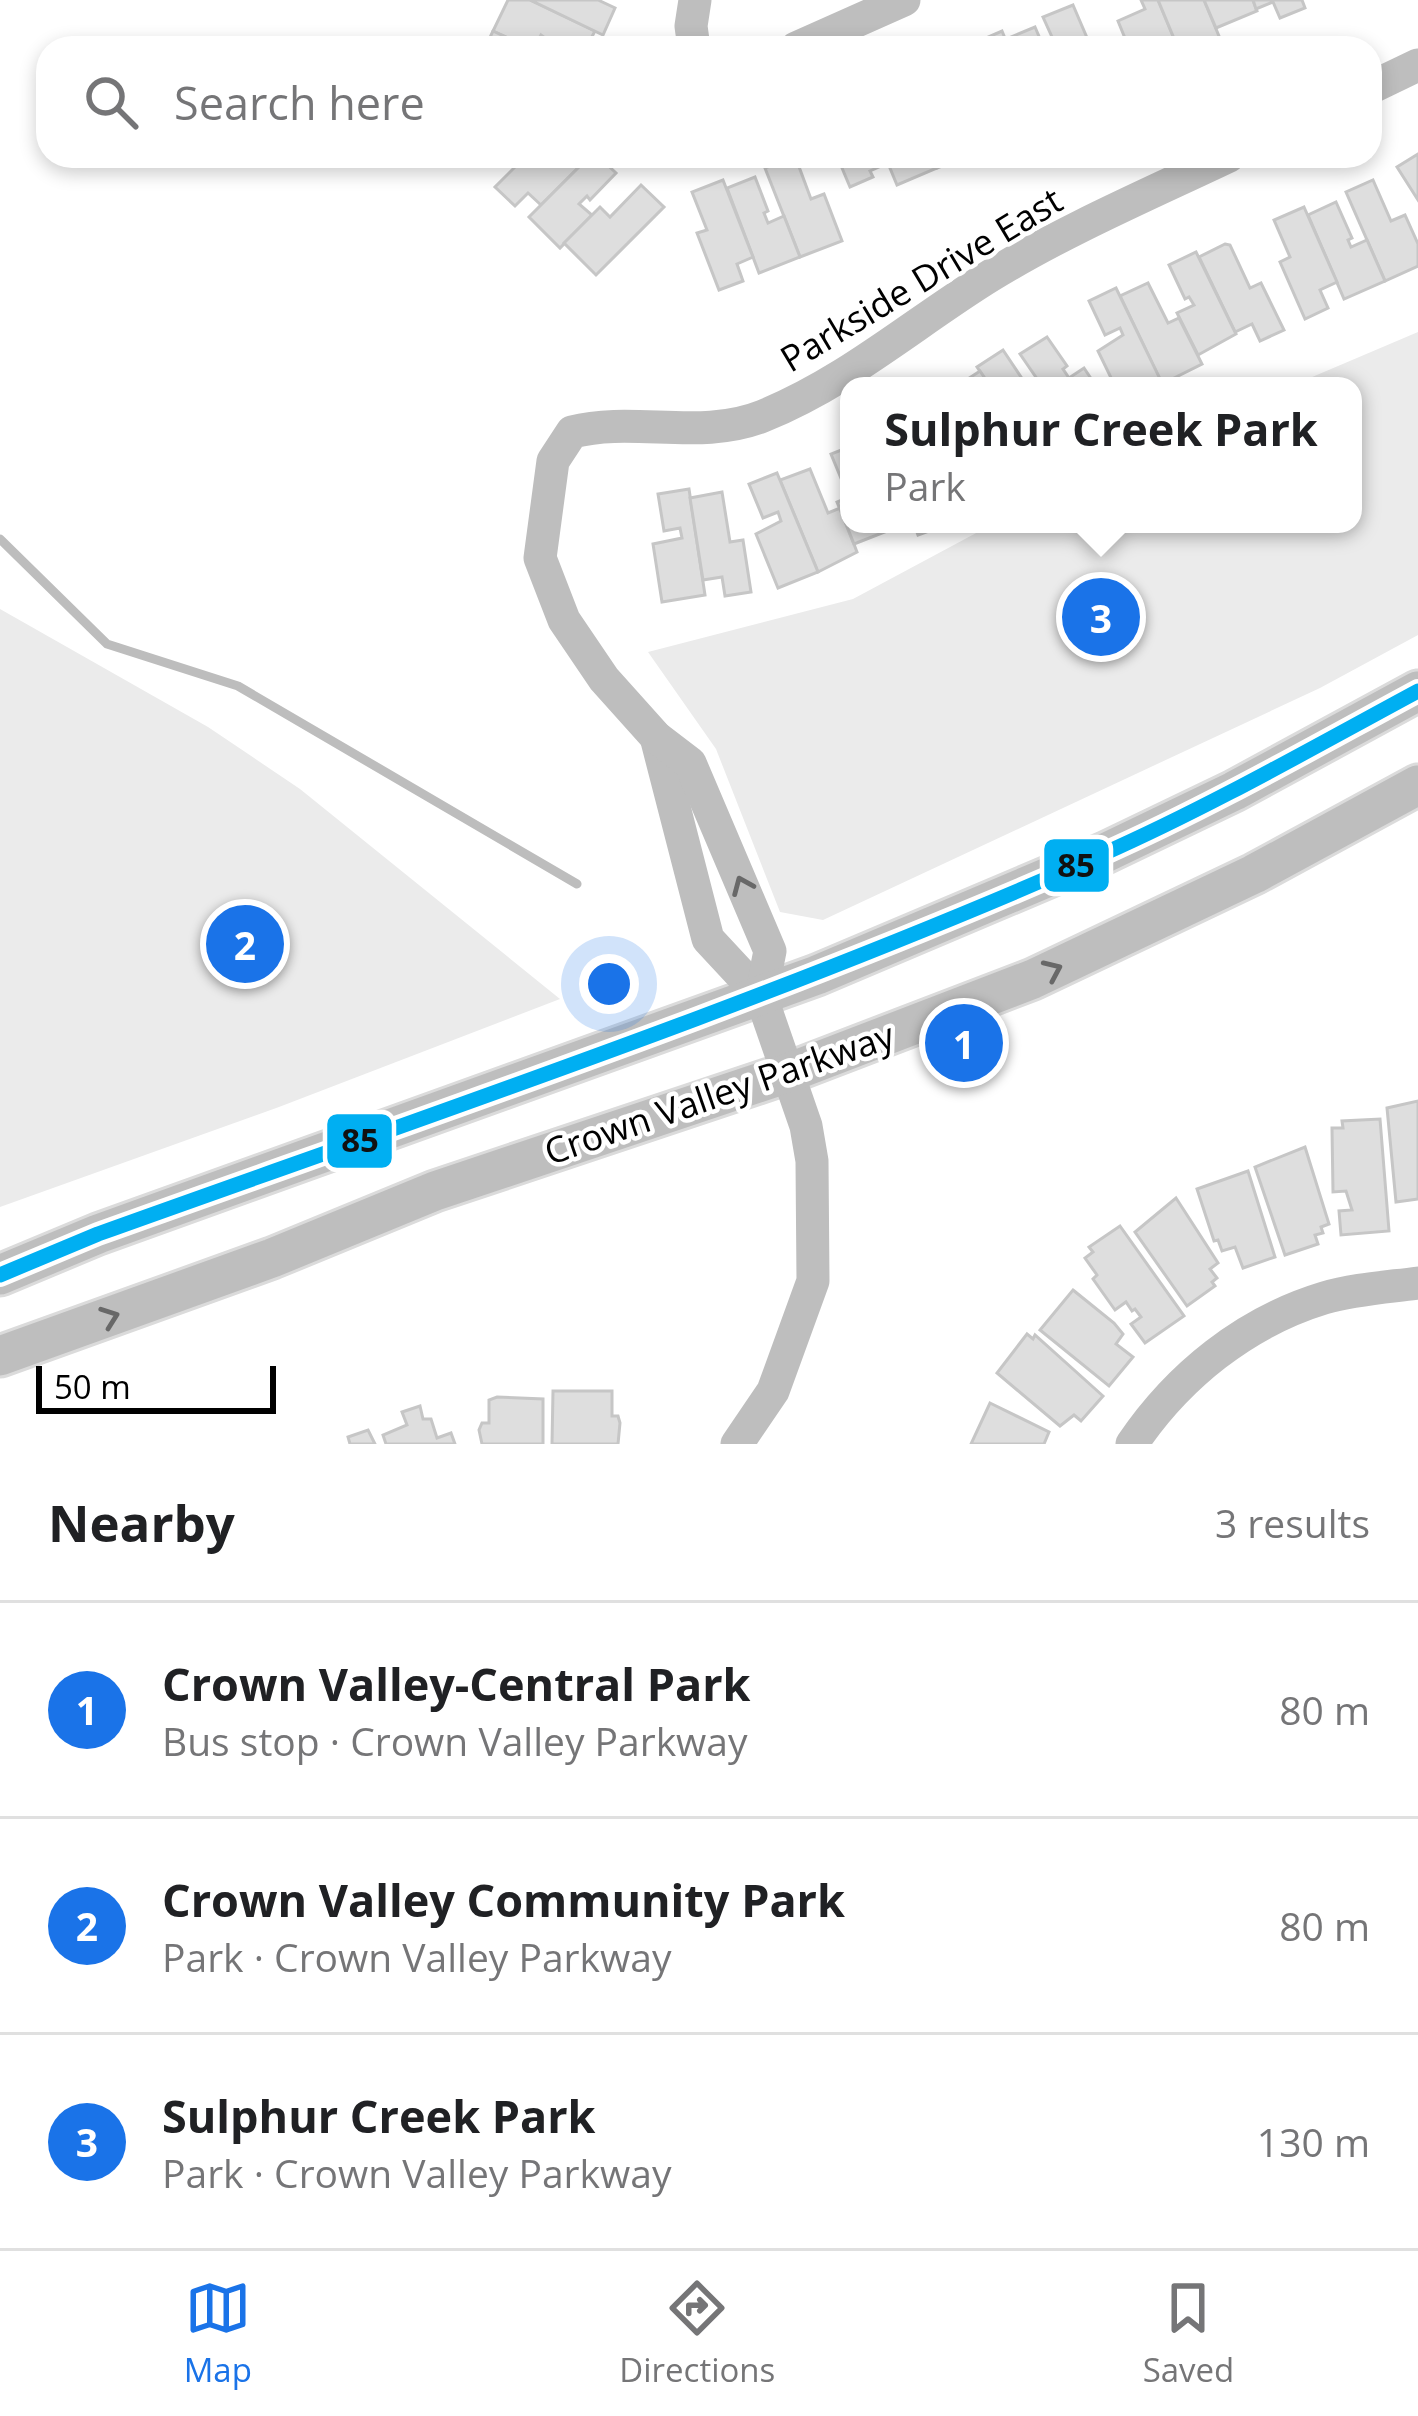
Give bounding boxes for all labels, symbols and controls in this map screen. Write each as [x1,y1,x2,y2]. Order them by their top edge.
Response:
search box [36,36,1382,168]
icon: search [78,69,144,135]
text: Search here [174,72,425,133]
street label: Parkside Drive East [771,175,1071,383]
popup [840,377,1362,533]
text: Sulphur Creek Park [884,398,1318,459]
text: Park [884,459,966,512]
pin: 3 [1062,572,1140,662]
line badge: 85 [1042,837,1111,894]
text: 85 [1057,842,1095,887]
one-way arrow [732,876,756,897]
pin: 2 [206,899,284,989]
your location [579,954,639,1014]
one-way arrow [1041,960,1062,984]
pin: 1 [925,998,1003,1088]
street label: Crown Valley Parkway [538,1010,901,1176]
line badge: 85 [325,1112,394,1170]
text: 85 [341,1117,379,1162]
one-way arrow [98,1307,119,1331]
scale bar [36,1360,276,1413]
text: 50 m [54,1364,131,1409]
text: Nearby [48,1487,235,1557]
text: 3 results [1215,1496,1370,1549]
text: Crown Valley-Central Park [162,1653,751,1714]
text: 1 [76,1683,98,1736]
text: 80 m [1279,1683,1370,1736]
text: Bus stop · Crown Valley Parkway [162,1714,748,1767]
text: Crown Valley Community Park [162,1869,845,1930]
text: 2 [76,1899,98,1952]
text: 80 m [1279,1899,1370,1952]
text: Park · Crown Valley Parkway [162,1930,671,1983]
text: Sulphur Creek Park [162,2085,596,2146]
text: 3 [76,2115,98,2168]
text: 130 m [1257,2115,1370,2168]
text: Park · Crown Valley Parkway [162,2146,671,2199]
tab: Map [184,2275,252,2392]
tab: Directions [619,2275,775,2392]
tab: Saved [1143,2275,1234,2392]

